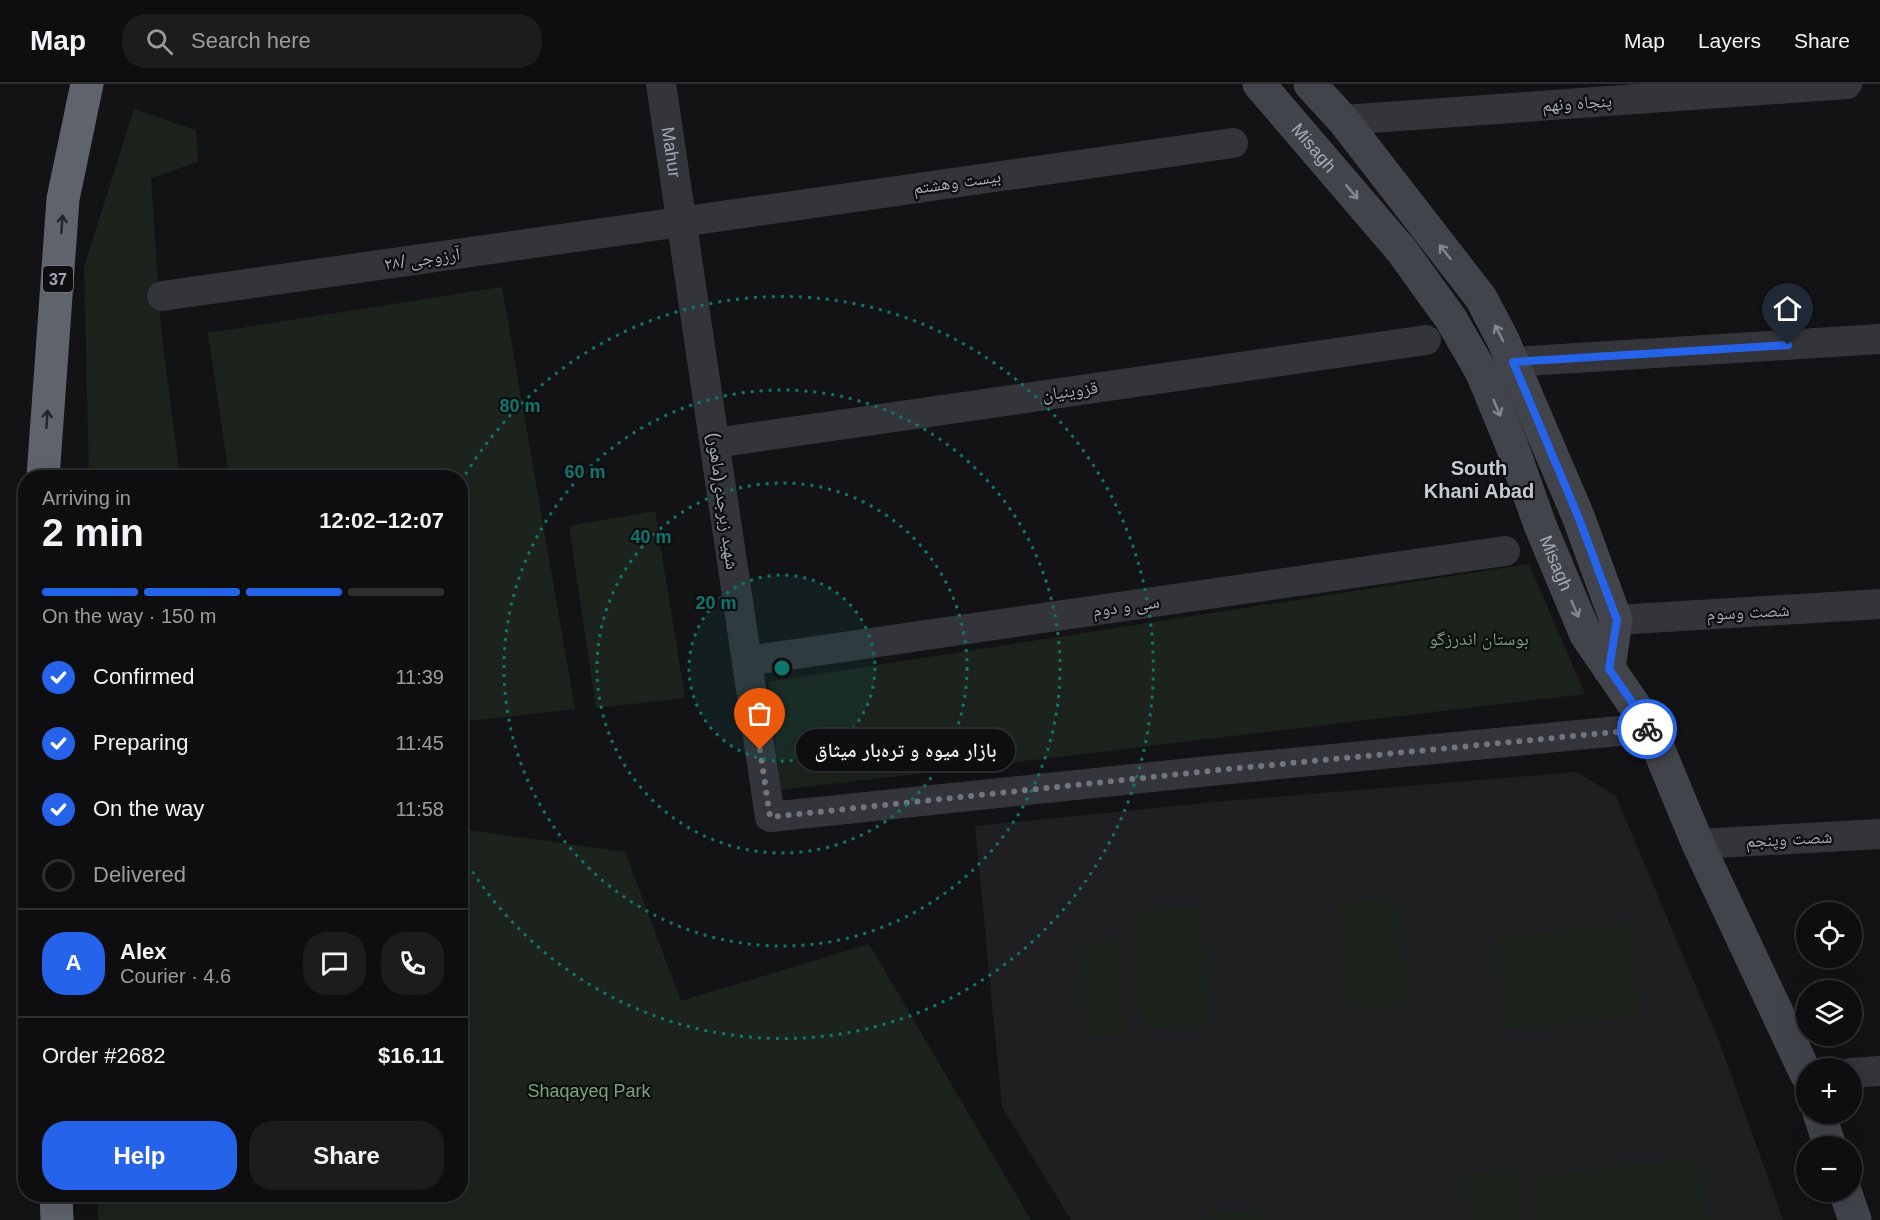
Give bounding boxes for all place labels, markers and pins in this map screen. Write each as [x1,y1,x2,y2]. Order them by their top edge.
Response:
pin [1762,283,1813,345]
centre of rings [772,658,792,678]
pin [734,688,785,750]
callout: بازار میوه و تره‌بار میثاق [796,729,1015,771]

